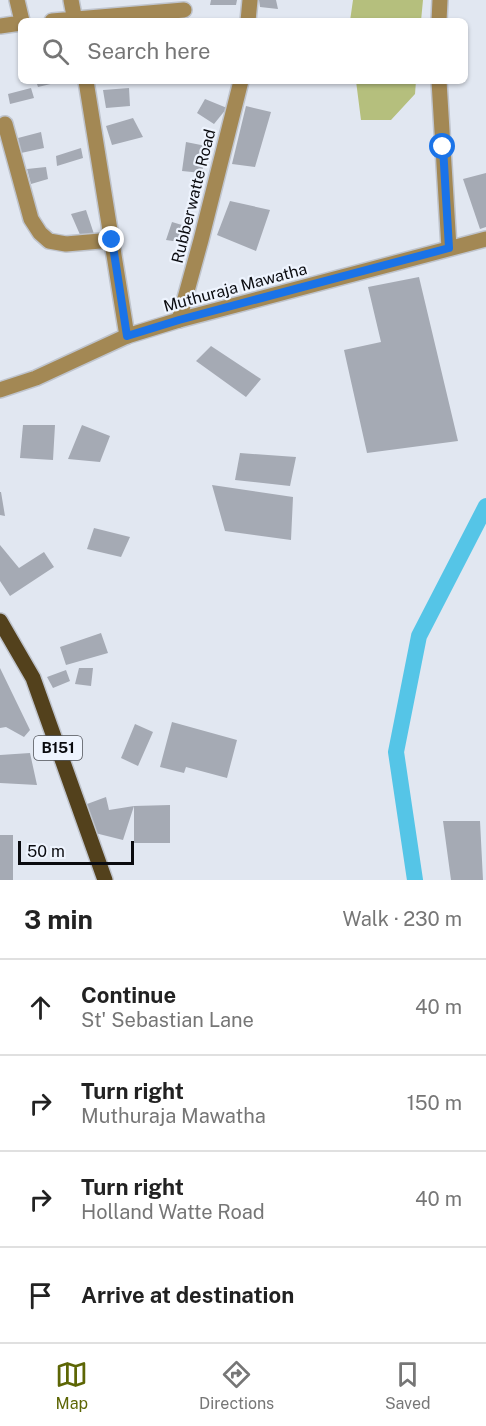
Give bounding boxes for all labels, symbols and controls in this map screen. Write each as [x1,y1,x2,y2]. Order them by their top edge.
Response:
search box [18,18,468,84]
icon: search [39,35,72,68]
text: Search here [87,38,211,64]
street label: Rubberwatte Road [168,127,219,265]
route start [429,133,455,159]
route end [98,226,124,252]
street label: Muthuraja Mawatha [161,259,309,316]
road number: B151 [34,736,82,760]
scale bar [18,838,134,866]
text: 50 m [27,842,65,861]
text: 3 min [24,904,93,935]
text: Walk · 230 m [343,907,462,931]
text: Continue [81,982,176,1008]
icon: ahead [24,991,57,1024]
text: 40 m [415,995,462,1019]
text: St' Sebastian Lane [81,1008,254,1032]
text: Turn right [81,1078,184,1104]
icon: right [24,1087,57,1120]
text: 150 m [407,1091,462,1115]
text: Muthuraja Mawatha [81,1104,266,1128]
text: Turn right [81,1174,184,1200]
icon: right [24,1183,57,1216]
text: 40 m [415,1187,462,1211]
text: Holland Watte Road [81,1200,265,1224]
icon: arrive [24,1279,57,1312]
text: Arrive at destination [81,1282,294,1308]
tab: Map [55,1358,88,1413]
tab: Directions [199,1358,274,1413]
tab: Saved [385,1358,431,1413]

